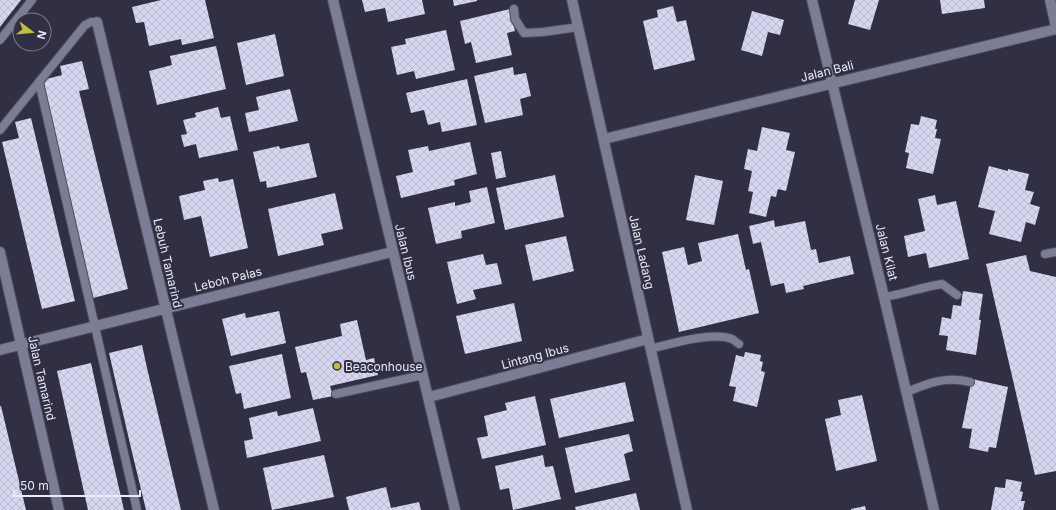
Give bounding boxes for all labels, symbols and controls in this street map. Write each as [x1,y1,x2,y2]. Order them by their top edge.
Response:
north arrow [12,12,52,52]
text: N [34,29,49,41]
street label: Jalan Bali [799,57,855,85]
street label: Jalan Ladang [626,213,658,291]
street label: Lebuh Tamarind [150,217,186,309]
street label: Jalan Ibus [392,222,420,282]
street label: Jalan Kilat [873,222,901,282]
street label: Leboh Palas [193,263,263,295]
street label: Jalan Tamarind [25,334,59,422]
street label: Lintang Ibus [500,340,570,372]
place label: Beaconhouse [345,359,423,374]
marker: Beaconhouse [332,361,342,371]
scale bar [14,472,140,498]
text: 50 m [20,478,49,493]

